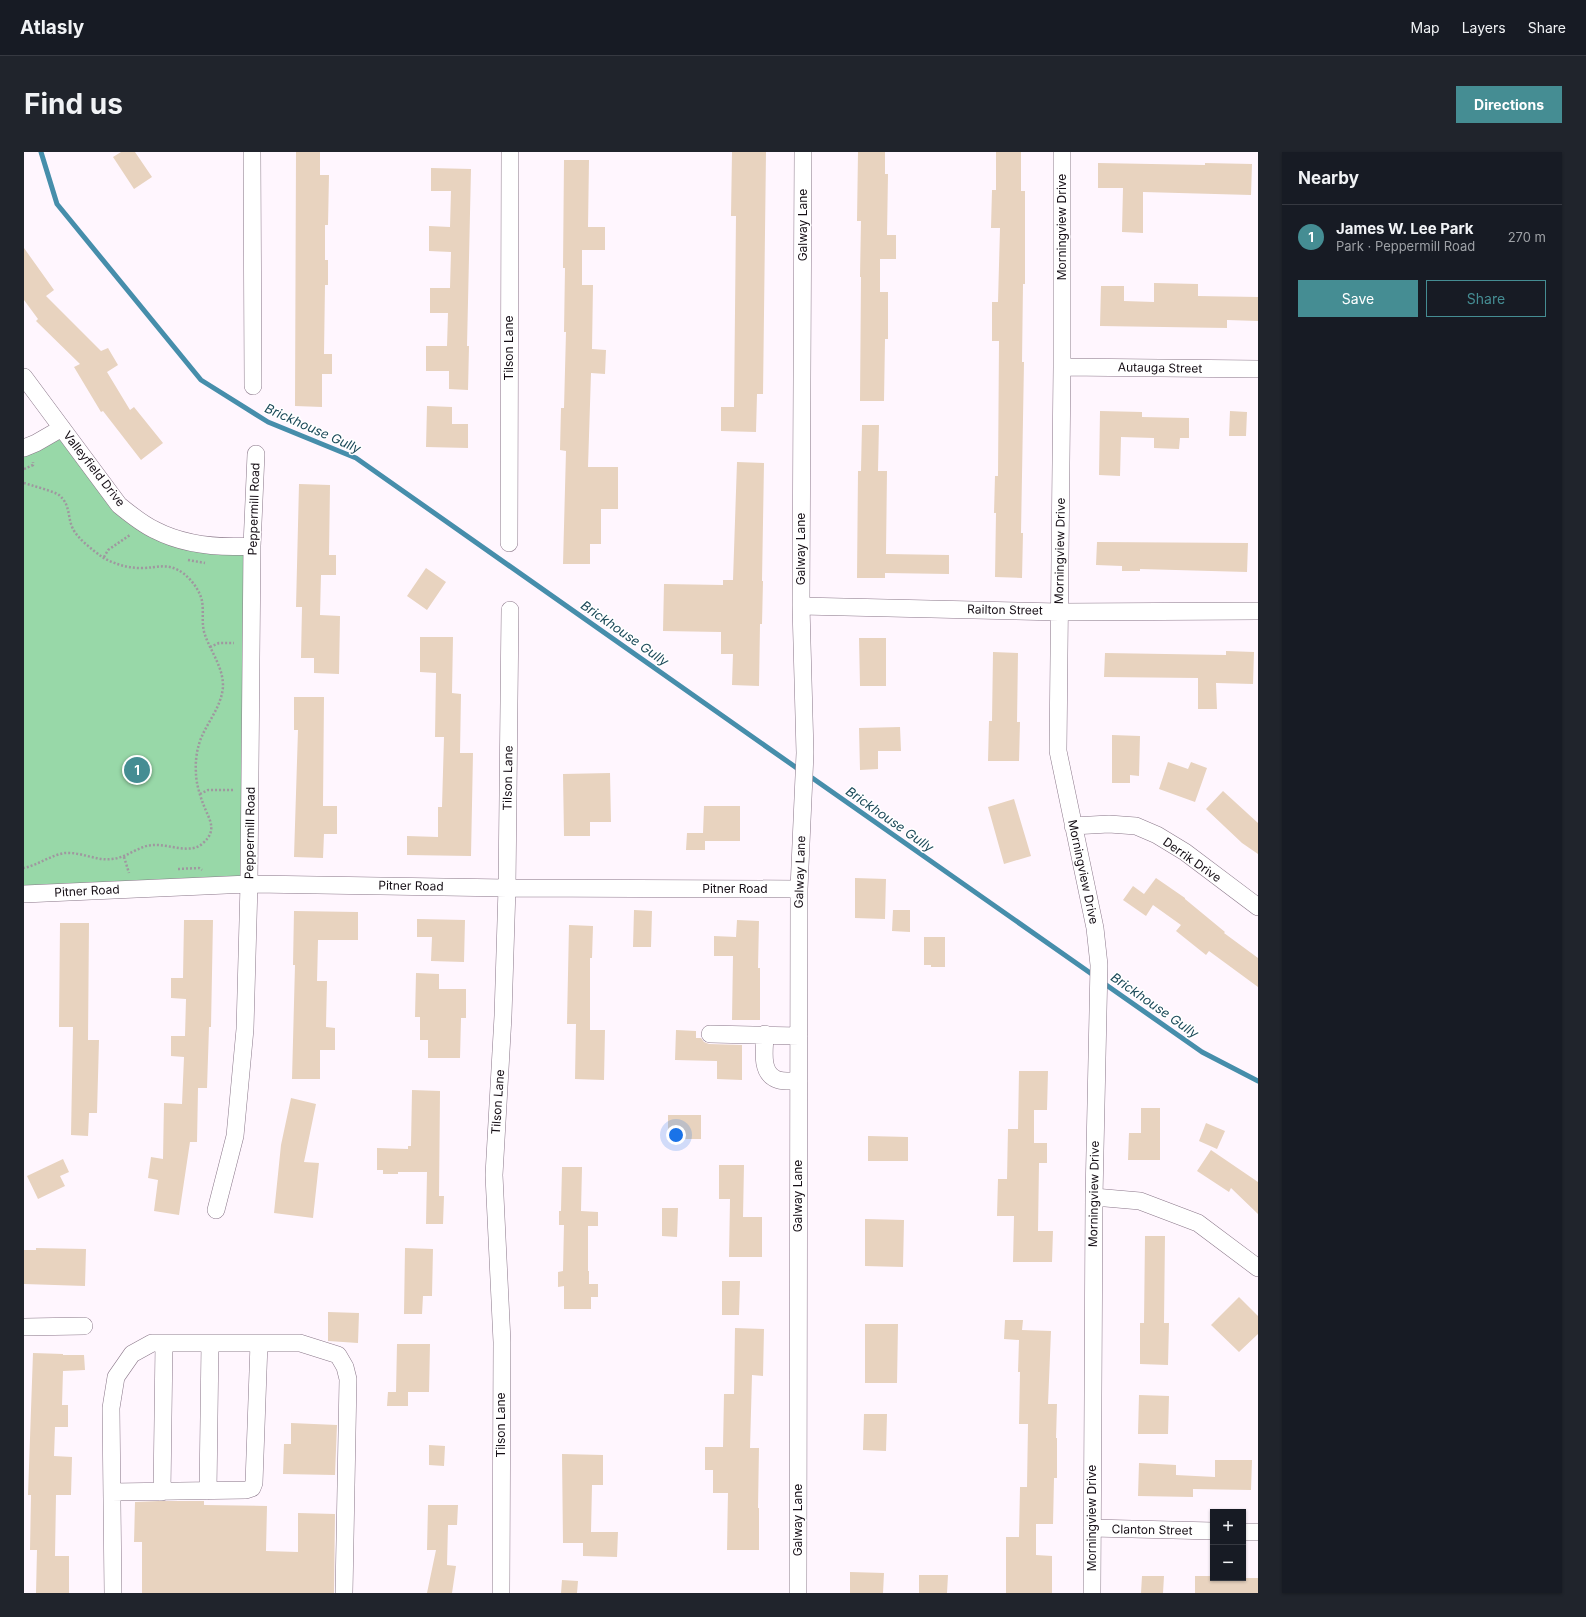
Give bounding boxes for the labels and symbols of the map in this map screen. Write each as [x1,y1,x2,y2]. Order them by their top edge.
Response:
street label: Morningview Drive [1054,174,1069,280]
street label: Galway Lane [795,189,810,261]
street label: Tilson Lane [501,315,516,381]
street label: Autauga Street [1118,359,1202,376]
water label: Brickhouse Gully [262,400,364,457]
street label: Valleyfield Drive [60,428,129,509]
street label: Peppermill Road [244,462,263,555]
street label: Morningview Drive [1051,498,1068,604]
street label: Galway Lane [793,513,808,585]
water label: Brickhouse Gully [578,597,673,670]
street label: Railton Street [967,601,1043,618]
street label: Tilson Lane [499,745,516,811]
pin: 1 [124,755,150,785]
water label: Brickhouse Gully [843,783,938,856]
street label: Peppermill Road [241,787,258,879]
street label: Morningview Drive [1065,818,1102,926]
street label: Derrik Drive [1160,834,1224,885]
street label: Galway Lane [791,835,808,909]
street label: Pitner Road [378,877,444,894]
street label: Pitner Road [54,881,120,900]
street label: Pitner Road [702,881,768,896]
water label: Brickhouse Gully [1108,969,1203,1042]
street label: Tilson Lane [488,1069,507,1135]
your location [666,1125,686,1145]
street label: Morningview Drive [1085,1141,1102,1247]
street label: Galway Lane [790,1160,805,1232]
street label: Tilson Lane [493,1392,508,1458]
street label: Morningview Drive [1084,1465,1099,1571]
street label: Galway Lane [790,1484,805,1556]
street label: Clanton Street [1111,1521,1193,1538]

